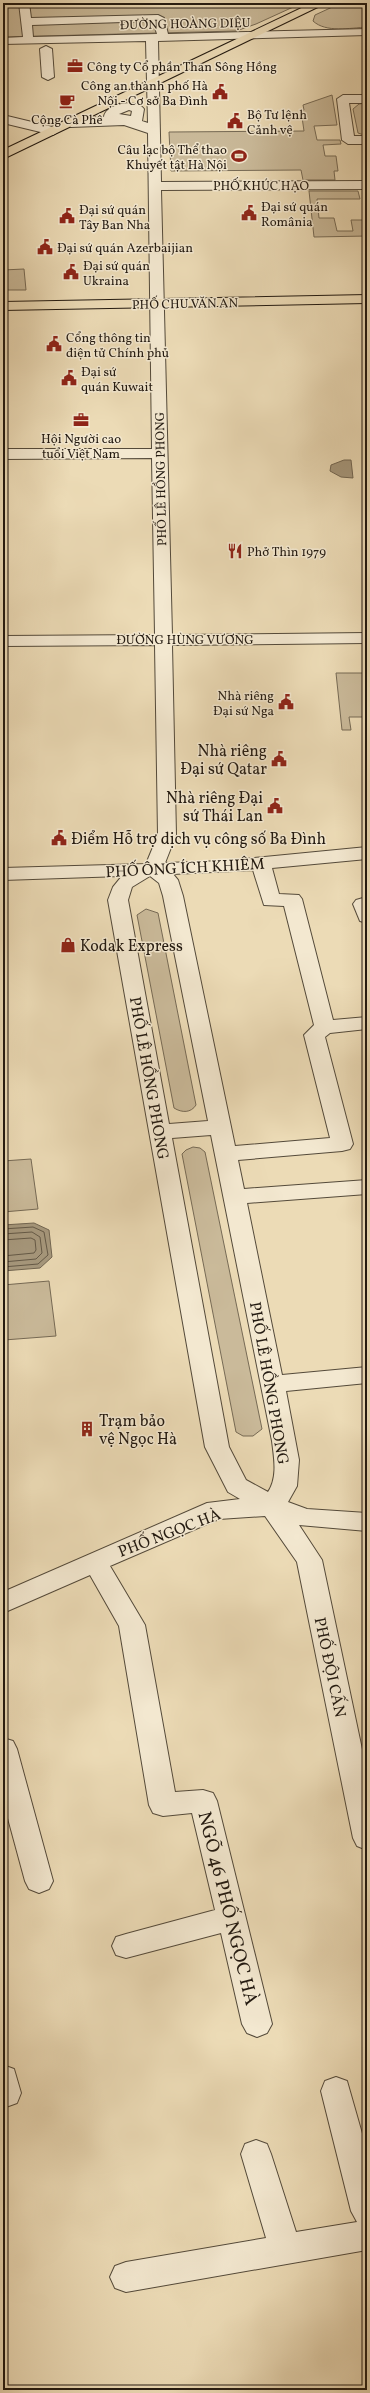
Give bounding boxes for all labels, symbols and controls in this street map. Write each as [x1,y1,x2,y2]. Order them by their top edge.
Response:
street label: ĐƯỜNG HOÀNG DIỆU [119,15,251,35]
office icon: Công ty Cổ phần Than Sông Hồng [66,57,84,75]
place label: Công ty Cổ phần Than Sông Hồng [87,59,277,77]
place label: Công an thành phố Hà Nội - Cơ sở Ba Đình [81,78,208,111]
public building icon: Công an thành phố Hà Nội - Cơ sở Ba Đình [211,83,229,101]
cafe icon: Cộng Cà Phê [58,92,76,110]
place label: Bộ Tư lệnh Cảnh vệ [247,107,307,140]
place label: Cộng Cà Phê [31,112,103,130]
public building icon: Bộ Tư lệnh Cảnh vệ [226,112,244,130]
place label: Câu lạc bộ Thể thao Khuyết tật Hà Nội [118,142,227,175]
sports icon: Câu lạc bộ Thể thao Khuyết tật Hà Nội [230,147,248,165]
street label: PHỐ KHÚC HẠO [213,177,310,196]
place label: Đại sứ quán România [261,199,328,232]
place label: Đại sứ quán Tây Ban Nha [79,202,150,235]
public building icon: Đại sứ quán România [240,204,258,222]
public building icon: Đại sứ quán Tây Ban Nha [58,207,76,225]
public building icon: Đại sứ quán Azerbaijian [36,238,54,256]
place label: Đại sứ quán Azerbaijian [57,240,193,258]
place label: Đại sứ quán Ukraina [83,258,150,291]
public building icon: Đại sứ quán Ukraina [62,263,80,281]
street label: PHỐ CHU VĂN AN [132,294,239,315]
place label: Cổng thông tin điện tử Chính phủ [66,330,169,363]
public building icon: Cổng thông tin điện tử Chính phủ [45,335,63,353]
place label: Đại sứ quán Kuwait [81,364,153,397]
public building icon: Đại sứ quán Kuwait [60,369,78,387]
office icon: Hội Người cao tuổi Việt Nam [72,411,90,429]
street label: PHỐ LÊ HỒNG PHONG [151,412,172,546]
place label: Hội Người cao tuổi Việt Nam [41,431,121,464]
restaurant icon: Phở Thìn 1979 [226,542,244,560]
place label: Phở Thìn 1979 [247,544,326,562]
street label: ĐƯỜNG HÙNG VƯƠNG [116,632,254,650]
place label: Nhà riêng Đại sứ Nga [213,688,274,721]
public building icon: Nhà riêng Đại sứ Nga [277,693,295,711]
place label: Nhà riêng Đại sứ Qatar [180,741,267,781]
public building icon: Nhà riêng Đại sứ Qatar [270,750,288,768]
place label: Nhà riêng Đại sứ Thái Lan [166,788,263,828]
public building icon: Nhà riêng Đại sứ Thái Lan [266,797,284,815]
public building icon: Điểm Hỗ trợ dịch vụ công số Ba Đình [50,829,68,847]
place label: Điểm Hỗ trợ dịch vụ công số Ba Đình [71,829,326,851]
street label: PHỐ ÔNG ÍCH KHIÊM [105,852,265,884]
shop icon: Kodak Express [59,936,77,954]
place label: Kodak Express [80,936,183,958]
street label: PHỐ LÊ HỒNG PHONG [123,995,175,1162]
street label: PHỐ LÊ HỒNG PHONG [243,1300,295,1467]
place label: Trạm bảo vệ Ngọc Hà [99,1411,177,1451]
building icon: Trạm bảo vệ Ngọc Hà [78,1420,96,1438]
street label: PHỐ NGỌC HÀ [114,1502,224,1564]
street label: PHỐ ĐỘI CẤN [308,1615,352,1720]
street label: NGÕ 46 PHỐ NGỌC HÀ [190,1809,265,2008]

